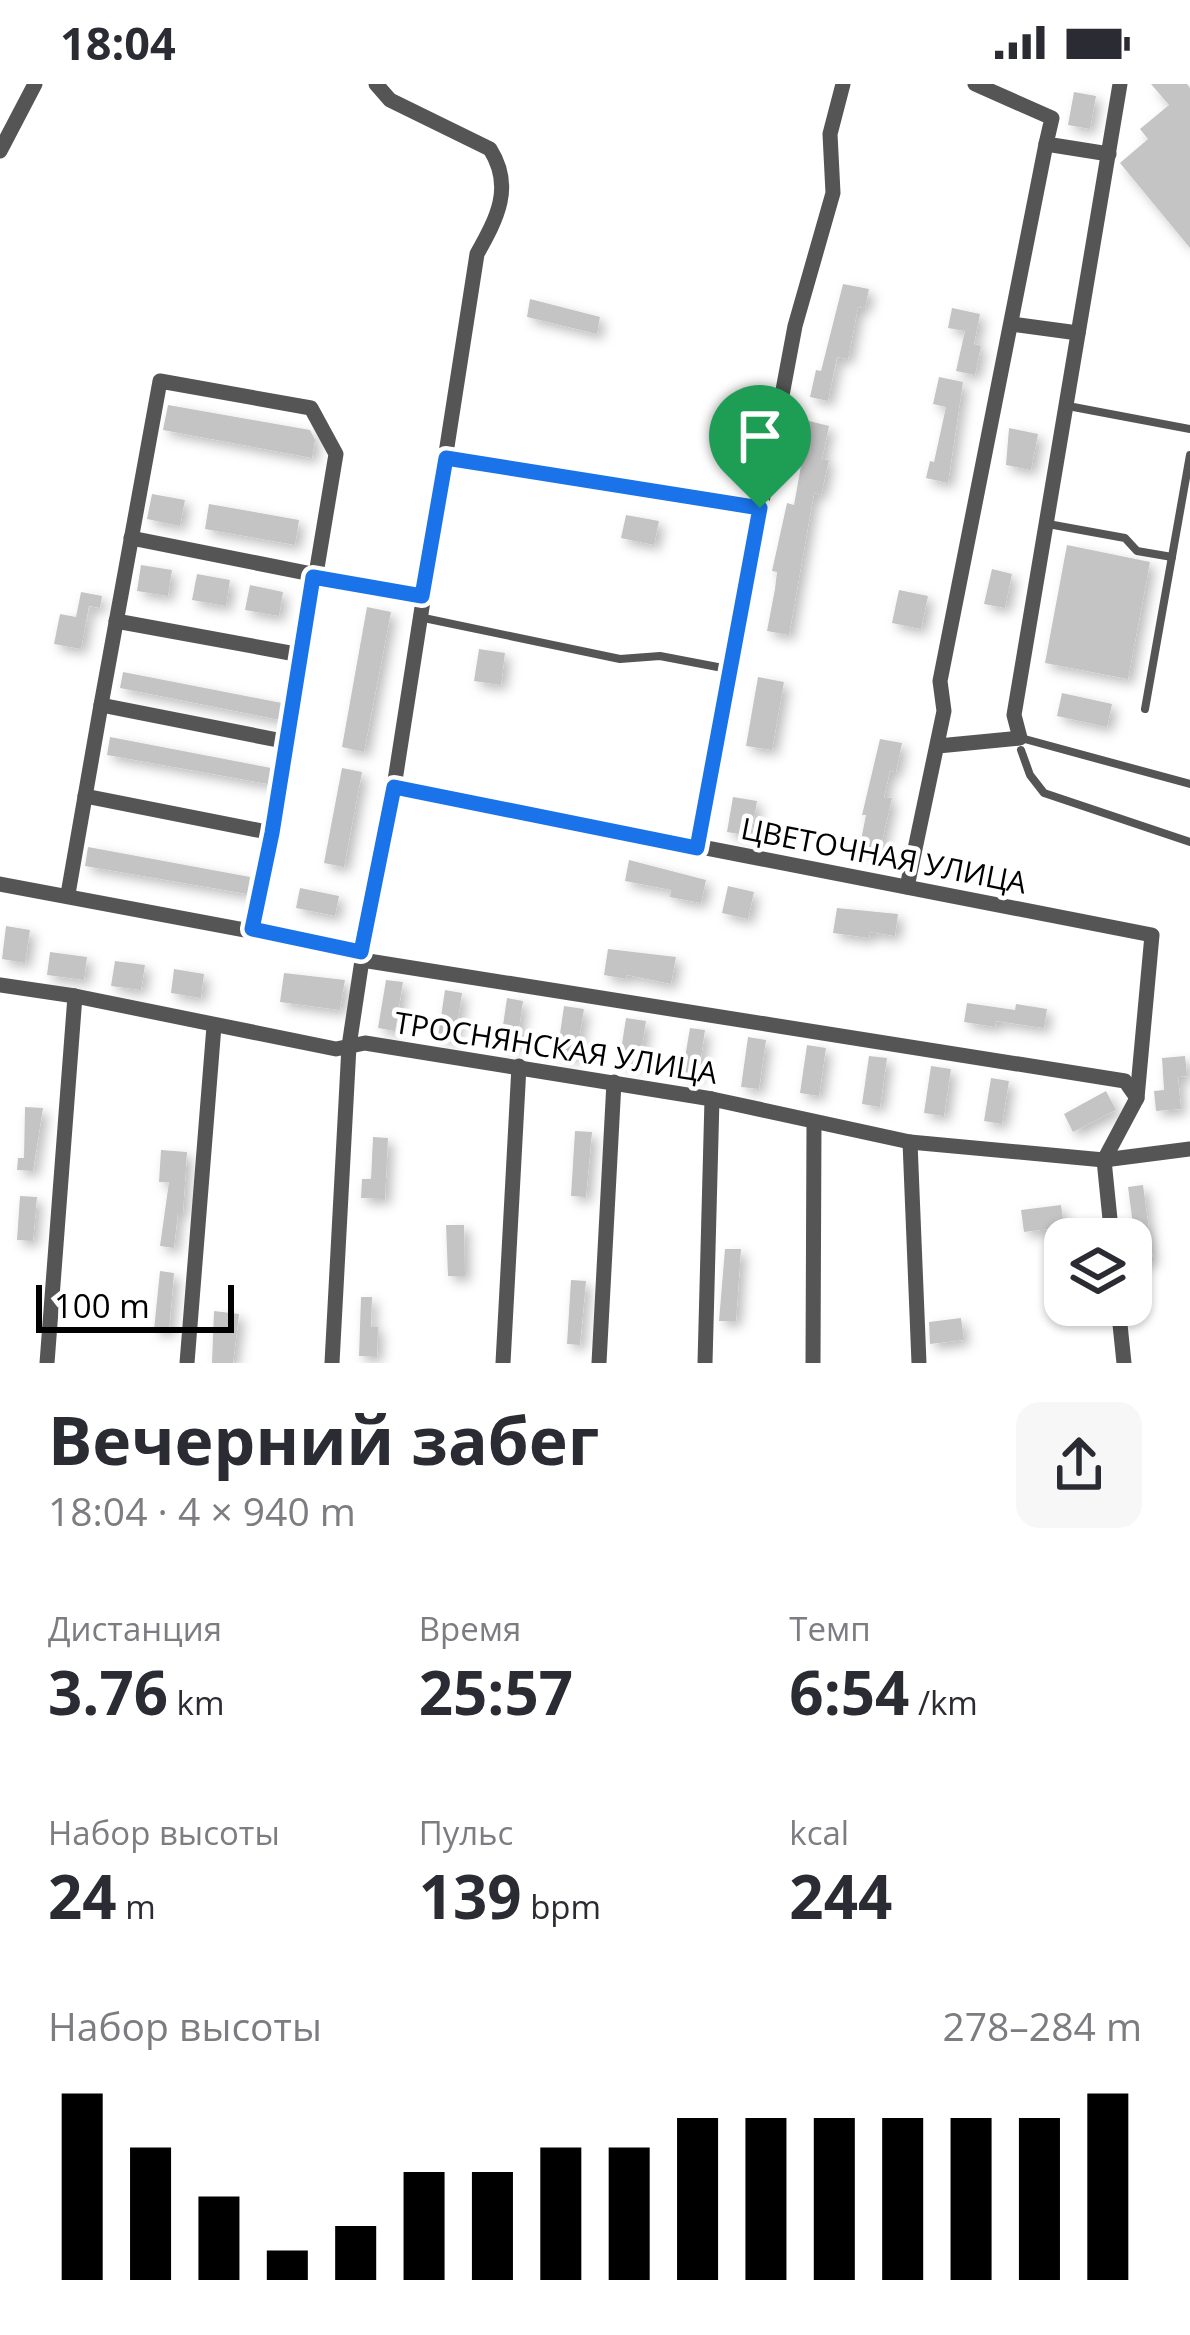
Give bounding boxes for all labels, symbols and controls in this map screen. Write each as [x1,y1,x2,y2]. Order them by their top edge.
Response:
text: 18:04 [60,12,176,73]
pin [709,385,811,508]
icon: arrive [727,403,793,469]
street label: ЦВЕТОЧНАЯ УЛИЦА [738,807,1030,903]
street label: ТРОСНЯНСКАЯ УЛИЦА [392,1001,720,1093]
map controls [1044,1218,1152,1326]
button: layers [1044,1218,1152,1326]
scale bar [36,1279,234,1332]
text: 100 m [54,1283,150,1328]
text: Вечерний забег [48,1394,599,1484]
button: share [1016,1402,1142,1528]
text: 18:04 · 4 × 940 m [48,1484,356,1537]
text: Дистанция [48,1606,222,1651]
text: Время [419,1606,521,1651]
text: Темп [789,1606,871,1651]
text: 3.76 [48,1651,168,1733]
text: 25:57 [419,1651,573,1733]
text: 6:54 [789,1651,909,1733]
text: km [168,1680,225,1725]
text: /km [909,1680,978,1725]
text: Набор высоты [48,1810,280,1855]
text: Пульс [419,1810,513,1855]
text: kcal [789,1810,849,1855]
text: 24 [48,1855,117,1937]
text: 139 [419,1855,522,1937]
text: 244 [789,1855,892,1937]
text: m [117,1884,156,1929]
text: bpm [522,1884,601,1929]
text: Набор высоты [48,1999,322,2052]
text: 278–284 m [942,1999,1142,2052]

